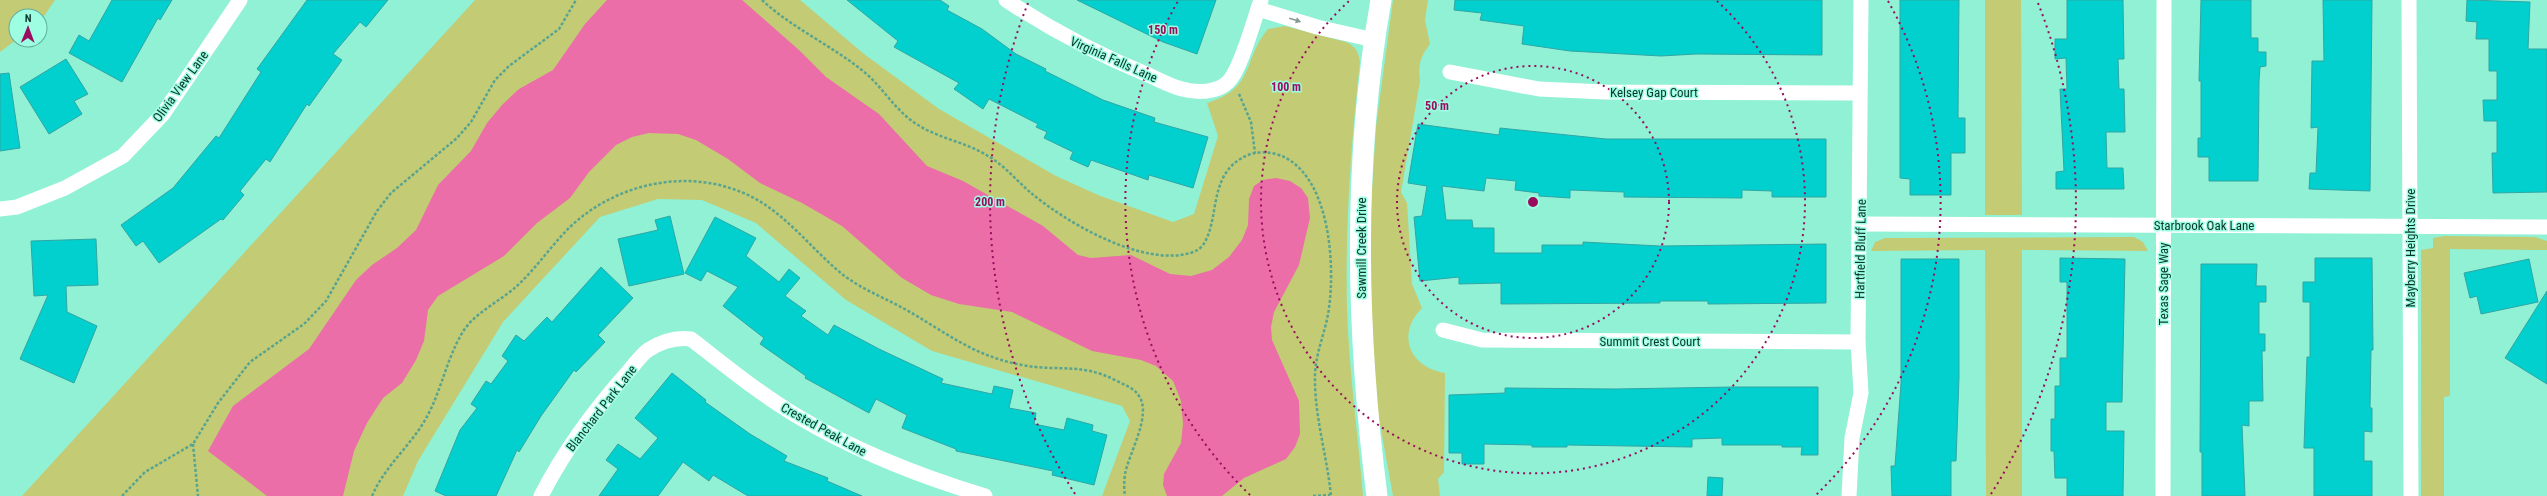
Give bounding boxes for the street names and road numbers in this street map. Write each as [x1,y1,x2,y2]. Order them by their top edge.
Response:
street label: Virginia Falls Lane [1068,33,1160,85]
street label: Olivia View Lane [150,48,211,125]
street label: Kelsey Gap Court [1610,85,1698,100]
street label: Mayberry Heights Drive [2403,189,2418,307]
street label: Sawmill Creek Drive [1354,197,1369,299]
street label: Hartfield Bluff Lane [1852,199,1869,299]
street label: Starbrook Oak Lane [2154,218,2254,233]
street label: Texas Sage Way [2156,242,2171,325]
street label: Summit Crest Court [1600,334,1701,349]
street label: Blanchard Park Lane [563,362,640,454]
street label: Crested Peak Lane [778,400,869,459]

